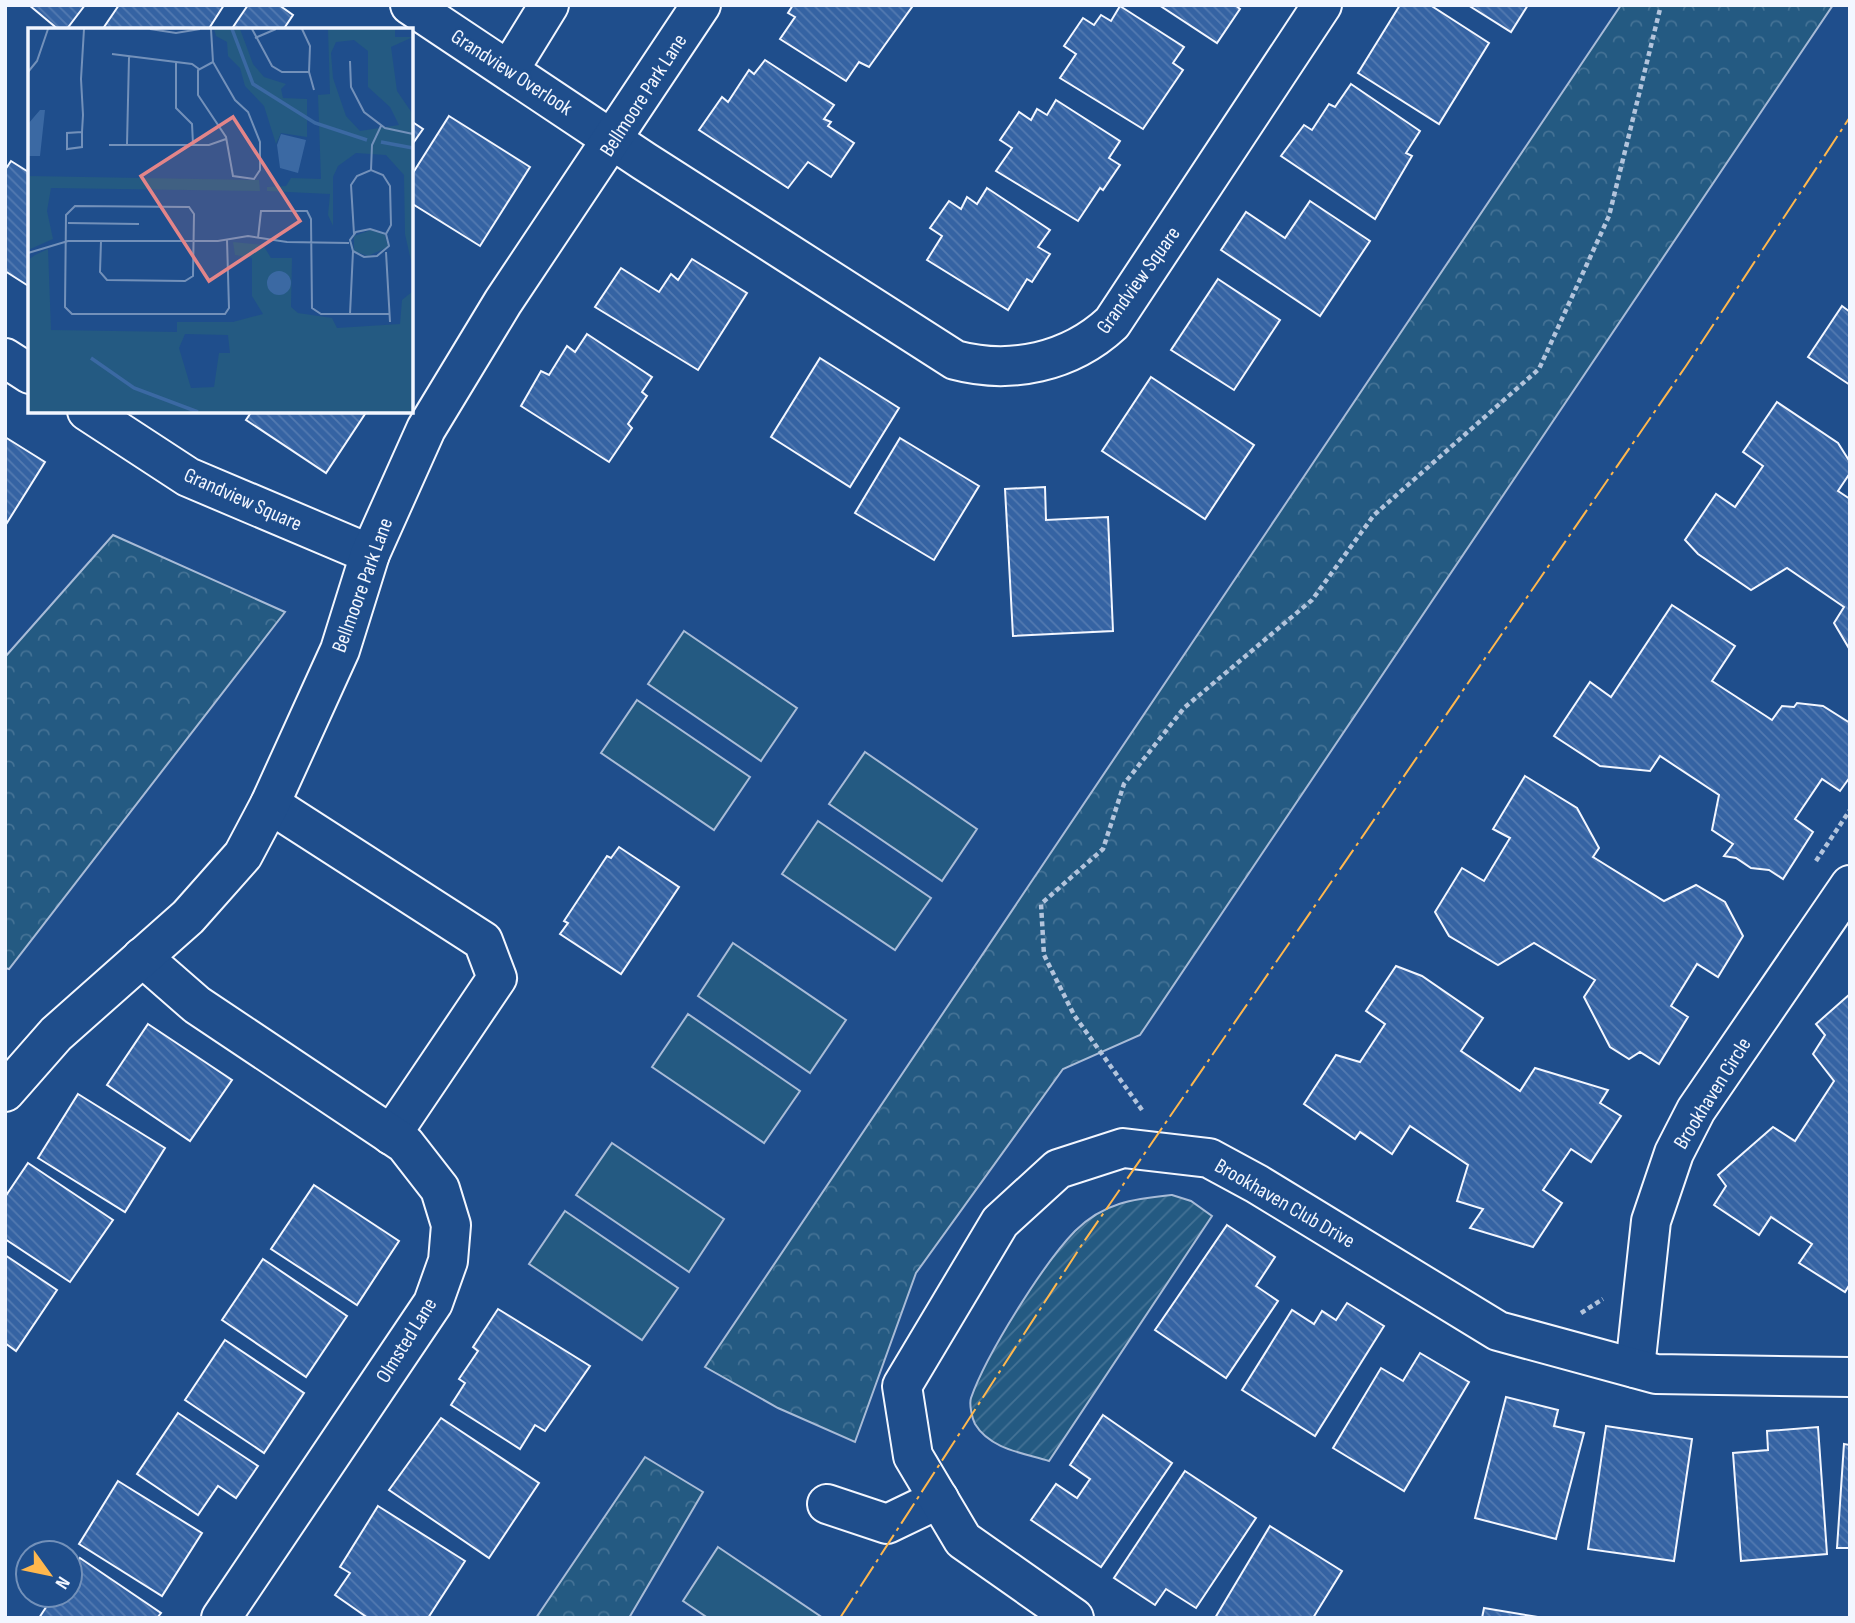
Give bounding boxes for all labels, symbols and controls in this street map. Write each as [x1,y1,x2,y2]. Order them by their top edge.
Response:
street label: Grandview Overlook [446,24,577,121]
inset map [28,28,413,413]
street label: Bellmoore Park Lane [594,29,692,161]
street label: Grandview Square [1091,222,1186,339]
street label: Grandview Square [180,462,306,537]
street label: Bellmoore Park Lane [327,514,398,656]
street label: Brookhaven Circle [1668,1033,1757,1154]
street label: Brookhaven Club Drive [1210,1153,1359,1254]
street label: Olmsted Lane [371,1293,442,1387]
north arrow [14,1539,84,1609]
text: N [50,1572,74,1593]

